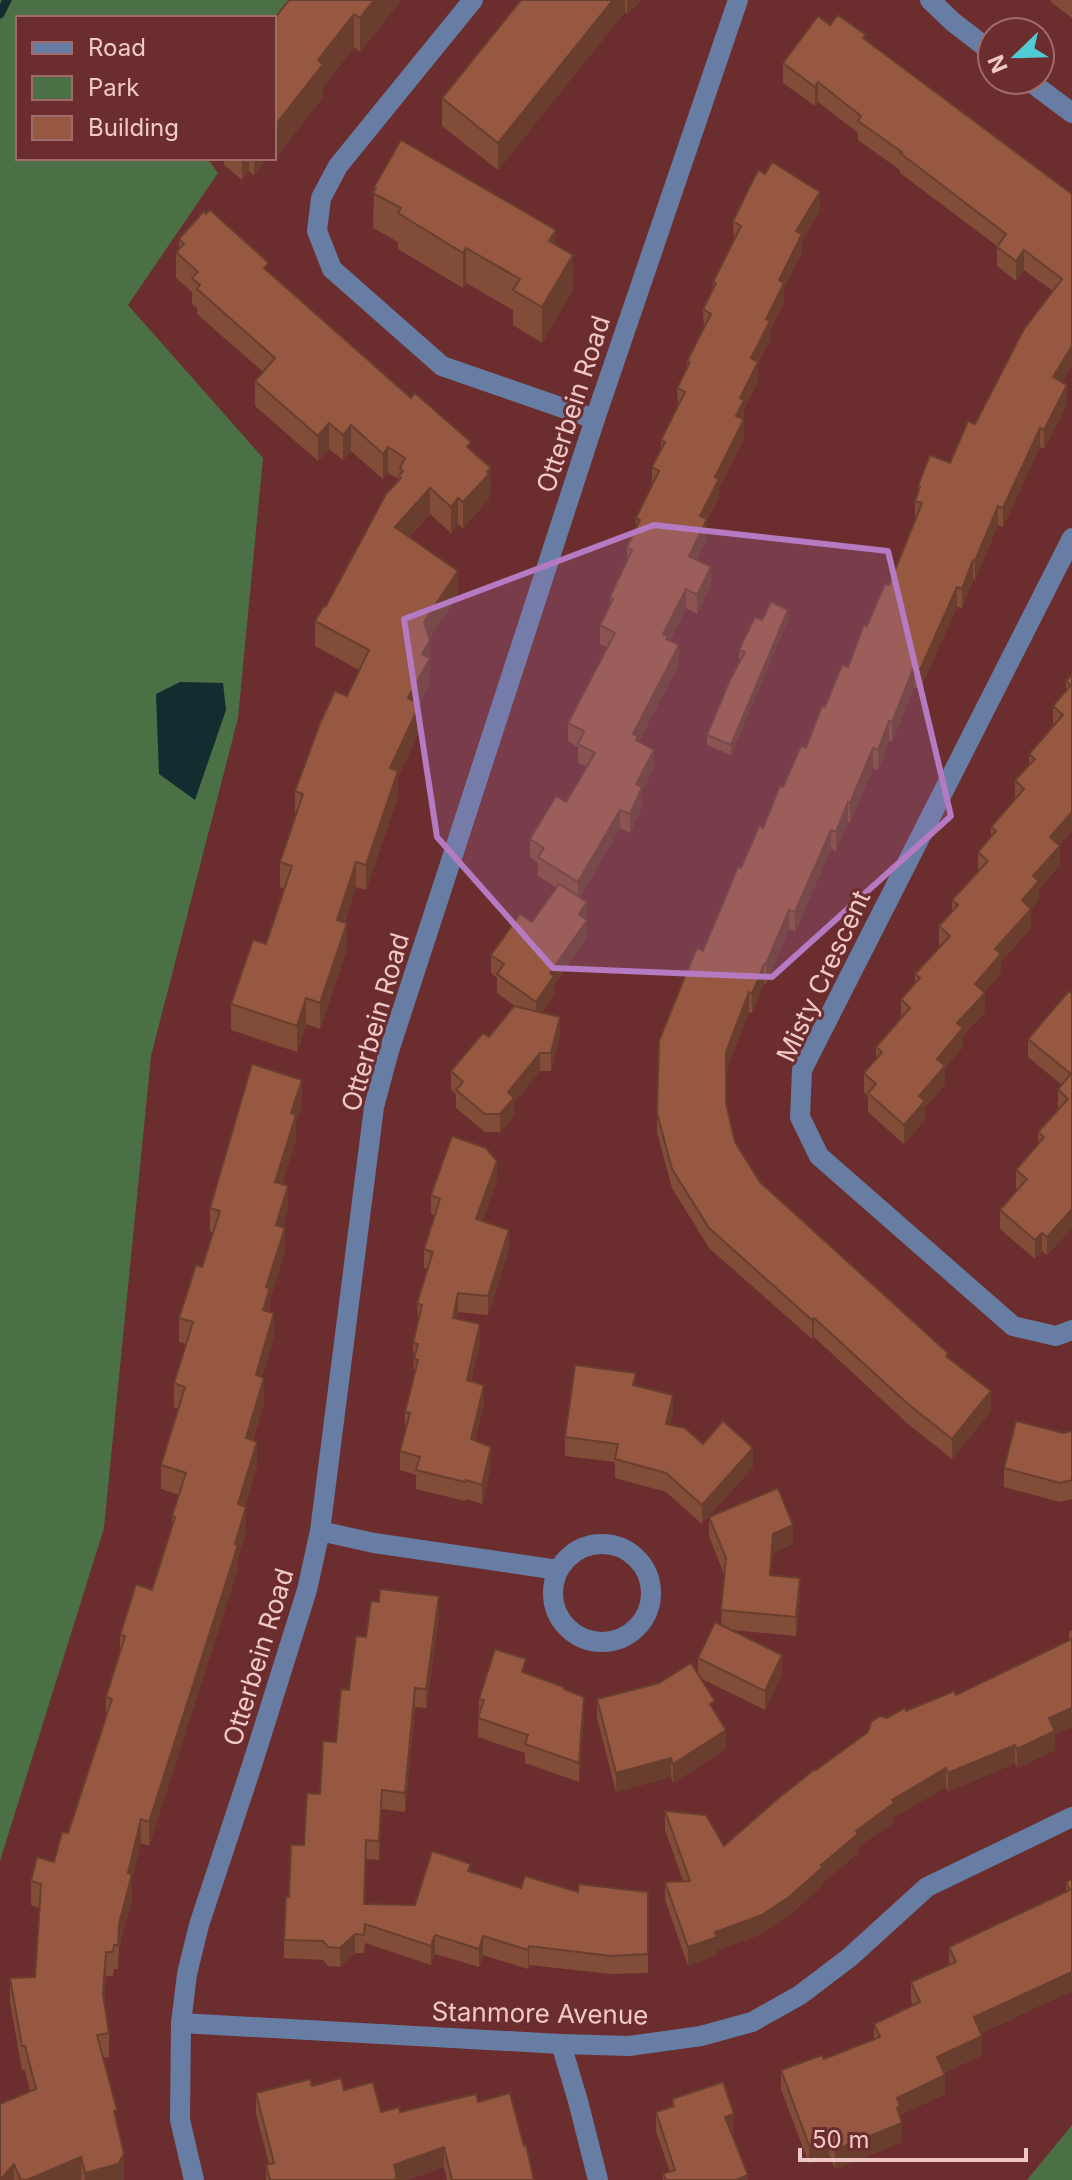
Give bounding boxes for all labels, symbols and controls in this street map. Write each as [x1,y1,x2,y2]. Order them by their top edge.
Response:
legend [16,16,276,160]
north arrow [976,16,1056,96]
text: Road [88,33,146,62]
text: N [982,51,1013,77]
text: Park [88,73,139,102]
text: Building [88,113,179,142]
street label: Otterbein Road [530,312,616,496]
street label: Misty Crescent [770,885,876,1067]
street label: Otterbein Road [335,929,415,1115]
street label: Otterbein Road [216,1564,300,1750]
street label: Stanmore Avenue [431,1996,649,2030]
scale bar [800,2112,1026,2162]
text: 50 m [812,2125,870,2154]

